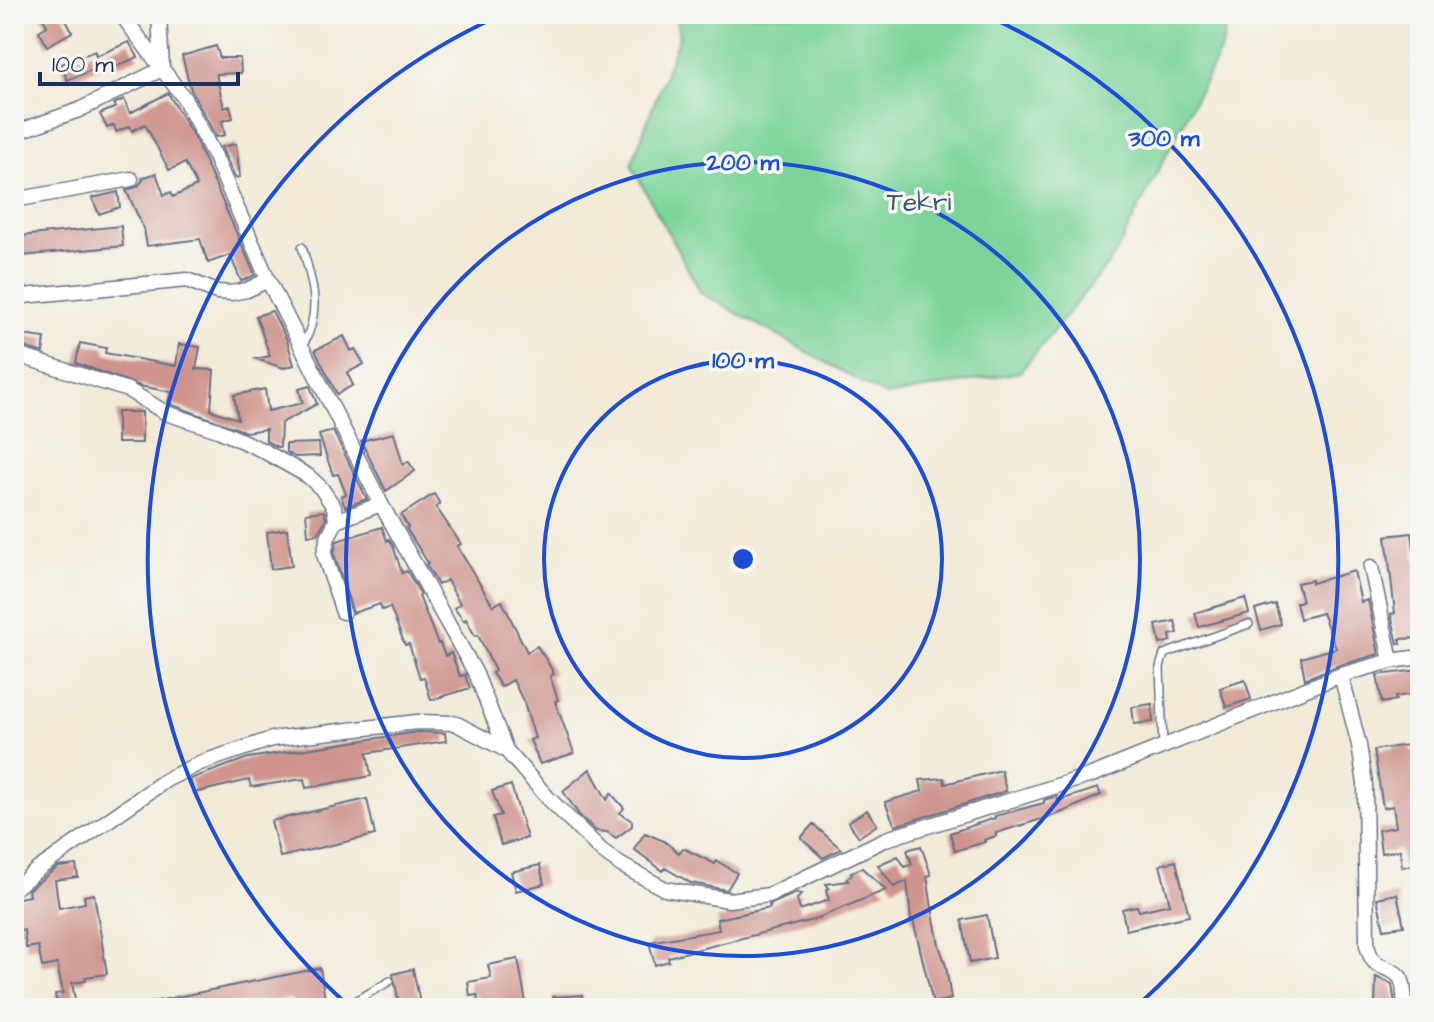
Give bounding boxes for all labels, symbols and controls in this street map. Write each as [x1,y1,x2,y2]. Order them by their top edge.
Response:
scale bar [40,36,238,86]
text: 100 m [52,48,114,82]
text: 300 m [1128,122,1200,156]
text: 200 m [706,146,779,180]
park label: Tekri [887,184,951,220]
text: 100 m [712,344,774,378]
centre of rings [729,545,757,573]

